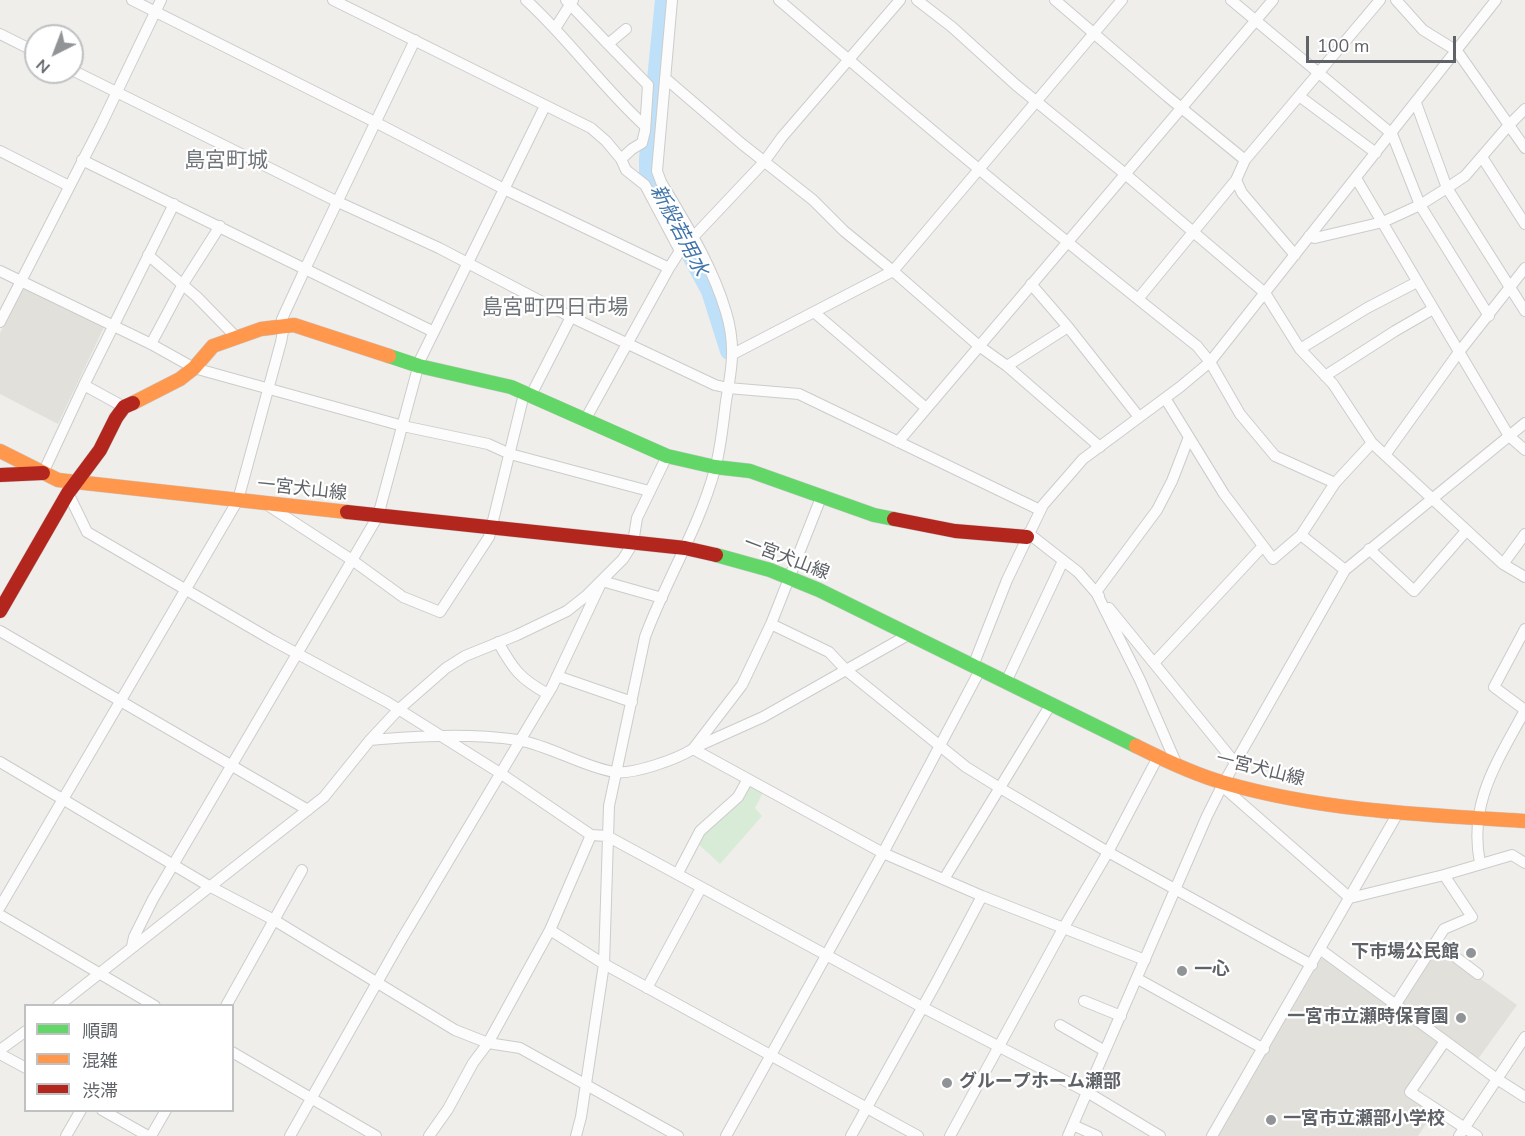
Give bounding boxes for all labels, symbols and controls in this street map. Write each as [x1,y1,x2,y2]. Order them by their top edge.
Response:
north arrow [24,24,84,84]
scale bar [1309,24,1459,62]
text: 100 m [1317,34,1369,58]
text: N [31,54,55,78]
district label: 島宮町城 [184,149,268,175]
water label: 新般若用水 [644,181,712,281]
district label: 島宮町四日市場 [482,296,628,322]
street label: 一宮犬山線 [256,475,348,505]
street label: 一宮犬山線 [740,533,832,585]
street label: 一宮犬山線 [1214,749,1306,791]
place label: 下市場公民館 [1351,942,1459,964]
marker: 下市場公民館 [1464,946,1478,960]
place label: 一心 [1194,960,1230,982]
marker: 一心 [1175,964,1189,978]
legend [24,1004,234,1112]
place label: 一宮市立瀬時保育園 [1287,1007,1449,1029]
marker: 一宮市立瀬時保育園 [1454,1011,1468,1025]
text: 順調 [82,1019,118,1043]
text: 混雑 [82,1049,118,1073]
place label: グループホーム瀬部 [959,1072,1121,1094]
marker: グループホーム瀬部 [940,1076,954,1090]
text: 渋滞 [82,1079,118,1103]
place label: 一宮市立瀬部小学校 [1283,1109,1445,1131]
marker: 一宮市立瀬部小学校 [1264,1113,1278,1127]

